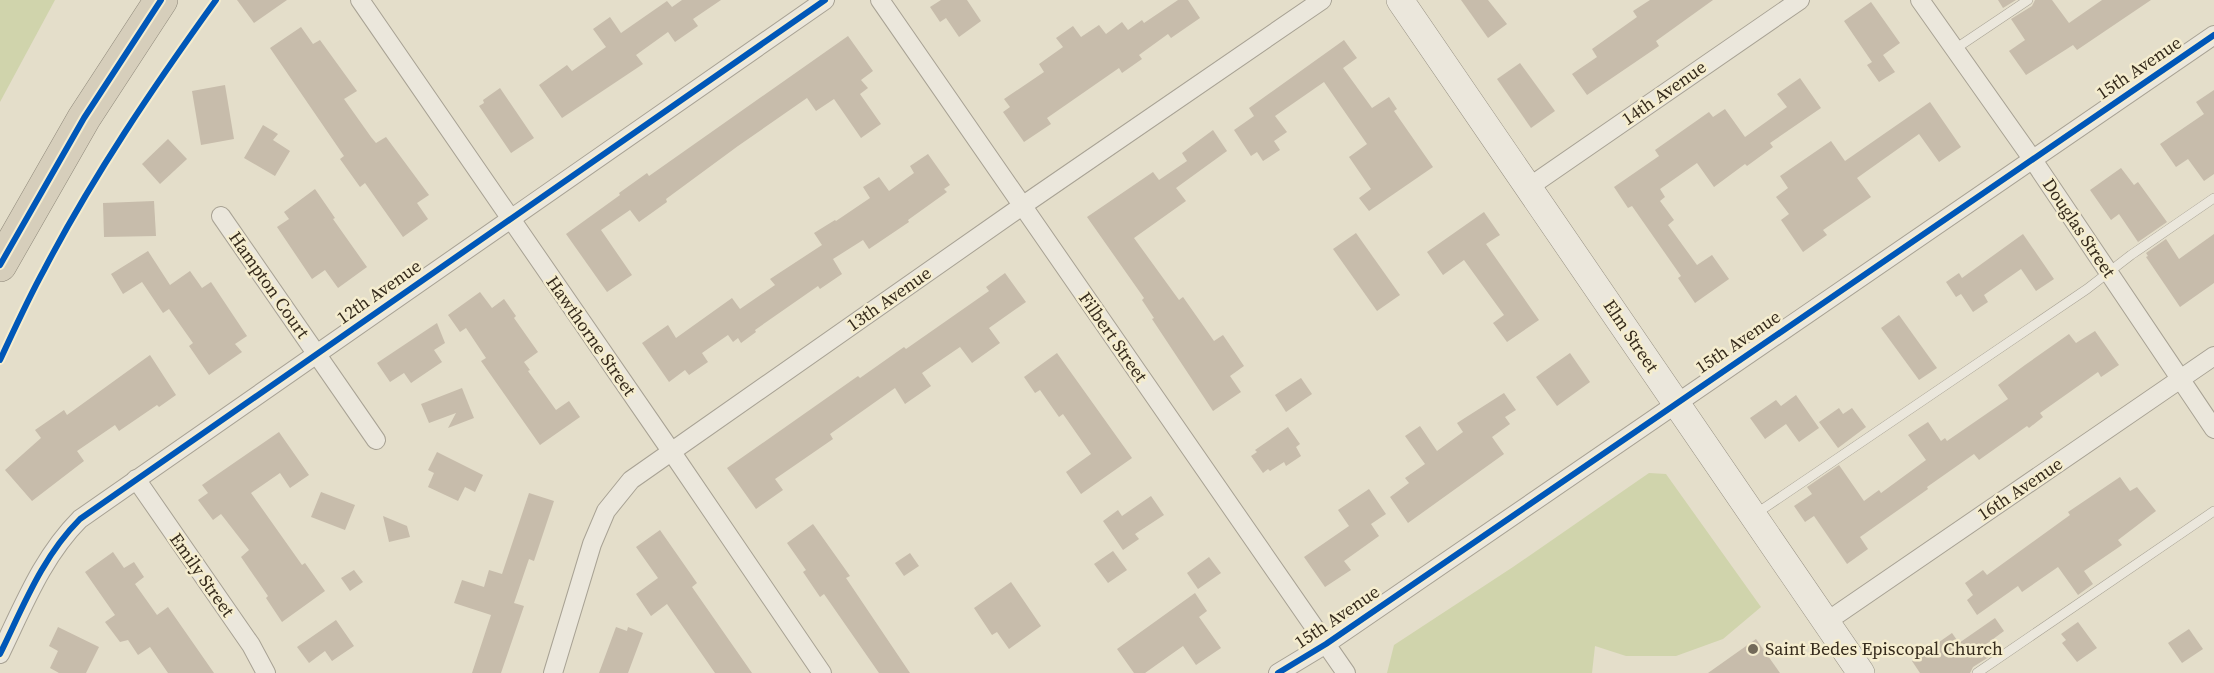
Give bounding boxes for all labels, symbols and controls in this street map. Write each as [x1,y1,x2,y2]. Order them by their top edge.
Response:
street label: 15th Avenue [2091,30,2186,105]
street label: 14th Avenue [1616,54,1711,131]
street label: Douglas Street [2037,173,2122,282]
street label: Hampton Court [223,226,316,343]
street label: 12th Avenue [331,253,426,330]
street label: 13th Avenue [841,260,936,337]
street label: Hawthorne Street [541,271,642,401]
street label: Filbert Street [1073,287,1154,387]
street label: Elm Street [1598,294,1665,377]
street label: 15th Avenue [1690,304,1785,379]
street label: 16th Avenue [1972,451,2067,526]
street label: Emily Street [164,528,241,622]
street label: 15th Avenue [1289,579,1384,654]
place label: Saint Bedes Episcopal Church [1765,636,2003,661]
marker: Saint Bedes Episcopal Church [1746,642,1760,656]

